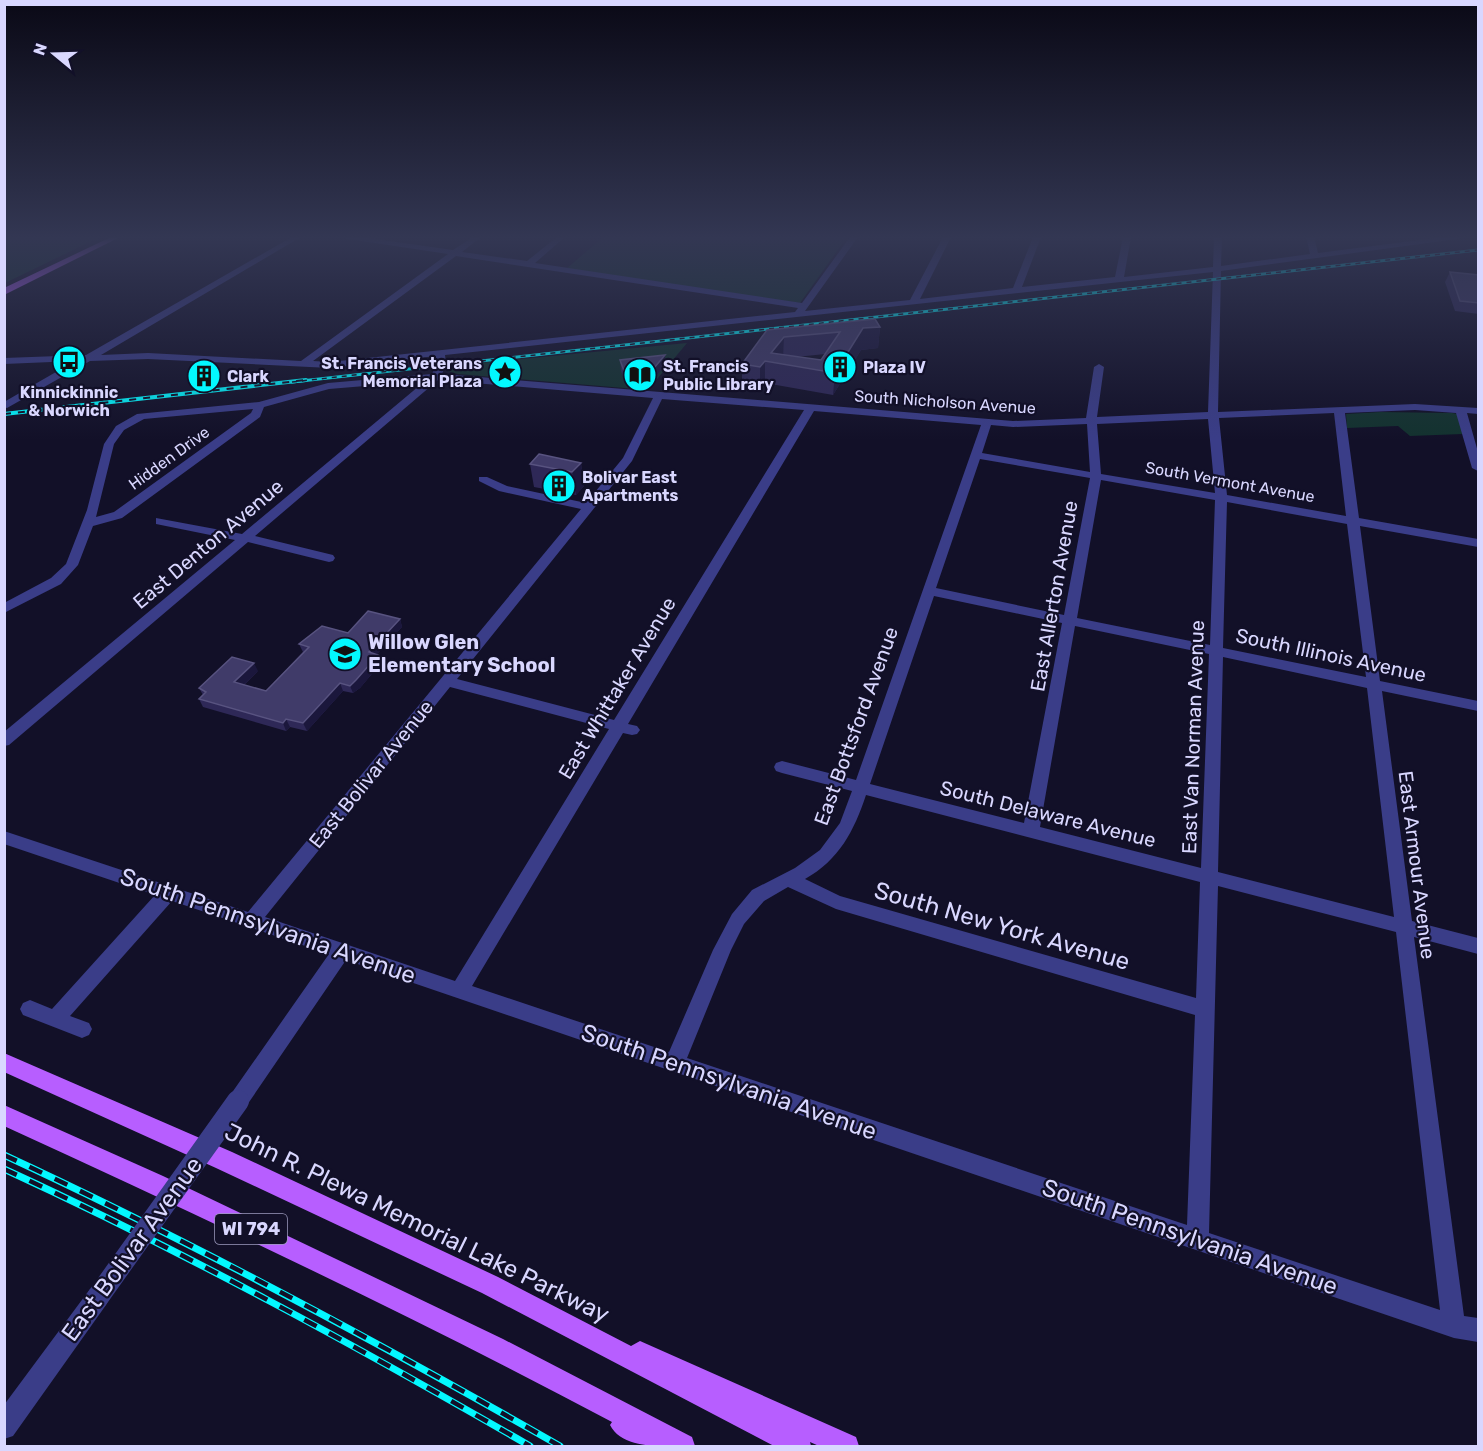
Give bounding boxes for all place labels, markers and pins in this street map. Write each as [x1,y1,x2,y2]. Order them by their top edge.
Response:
bus stop icon: Kinnickinnic & Norwich [51,344,87,380]
building icon: Plaza IV [822,349,858,385]
place label: St. Francis Veterans Memorial Plaza [321,354,482,391]
place icon: St. Francis Veterans Memorial Plaza [487,354,523,390]
library icon: St. Francis Public Library [622,357,658,393]
place label: St. Francis Public Library [663,357,774,394]
building icon: Clark [186,358,222,394]
place label: Plaza IV [863,358,926,377]
place label: Clark [227,367,270,386]
place label: Kinnickinnic & Norwich [20,383,118,420]
building icon: Bolivar East Apartments [541,468,577,504]
place label: Bolivar East Apartments [582,468,679,505]
place label: Willow Glen Elementary School [368,630,555,677]
school or university icon: Willow Glen Elementary School [327,636,363,672]

